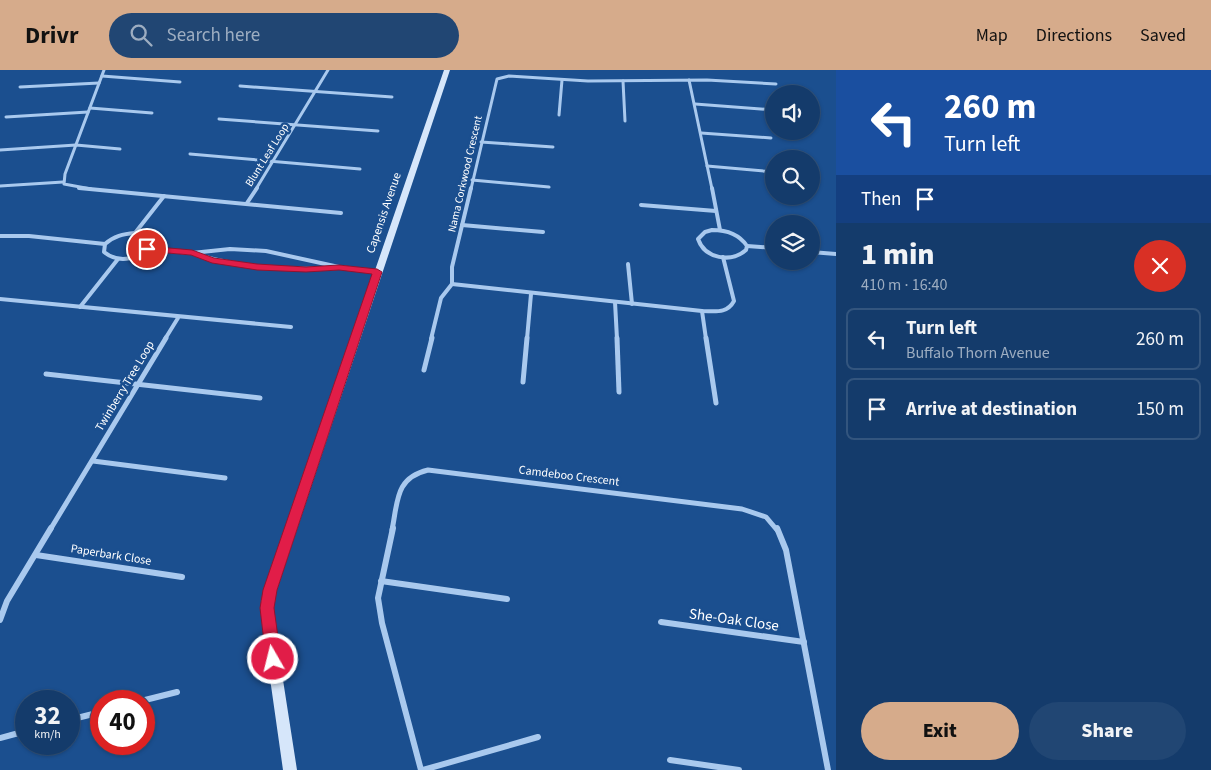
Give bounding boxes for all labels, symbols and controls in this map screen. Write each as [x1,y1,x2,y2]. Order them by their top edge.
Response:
search box [109,13,459,58]
text: Drivr [25,18,79,53]
icon: search [127,21,155,49]
text: Search here [167,22,260,49]
text: Map [976,23,1008,48]
text: Directions [1036,23,1112,48]
text: Saved [1140,23,1186,48]
text: 260 m [944,82,1036,132]
map controls [765,85,820,270]
button: sound [765,85,820,140]
icon: left [861,90,926,155]
street label: Nama Corkwood Crescent [444,114,486,234]
street label: Blunt Leaf Loop [242,121,292,189]
text: Turn left [944,128,1020,160]
button: search [765,150,820,205]
street label: Capensis Avenue [362,170,406,256]
icon: arrive [911,185,939,213]
text: Then [861,186,901,213]
button: layers [765,215,820,270]
pin [126,228,168,270]
text: 1 min [861,233,935,276]
icon: arrive [133,235,161,263]
button: close [1134,240,1186,292]
text: 410 m · 16:40 [861,274,948,296]
text: Turn left [906,315,977,342]
icon: left [863,325,891,353]
text: 260 m [1136,326,1184,353]
street label: Twinberry Tree Loop [91,337,159,435]
text: Buffalo Thorn Avenue [906,342,1050,364]
icon: arrive [863,395,891,423]
text: Arrive at destination [906,396,1077,423]
text: 150 m [1136,396,1184,423]
street label: Camdeboo Crescent [518,461,620,491]
street label: Paperbark Close [69,540,153,570]
street label: She-Oak Close [688,603,780,637]
position arrow [246,632,298,684]
speed limit sign: 40 [90,690,155,755]
text: 32 [34,698,61,734]
button: Exit [861,702,1019,760]
button: Share [1029,702,1186,760]
text: km/h [34,726,61,743]

